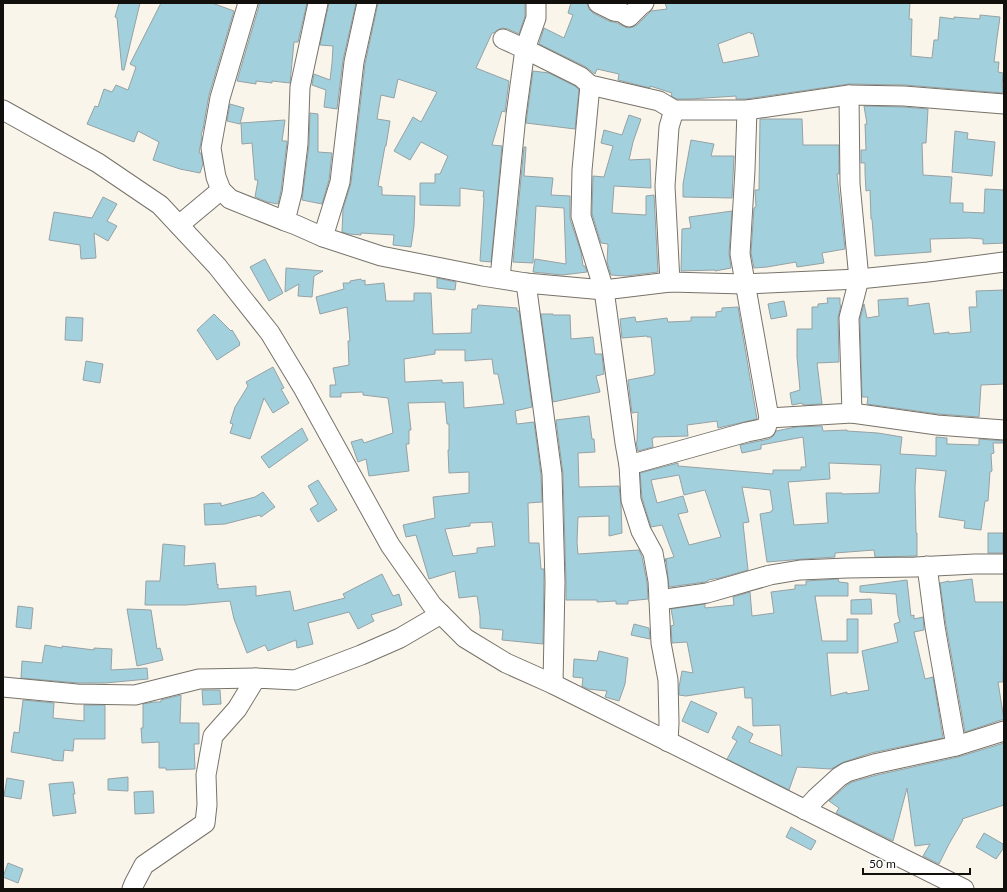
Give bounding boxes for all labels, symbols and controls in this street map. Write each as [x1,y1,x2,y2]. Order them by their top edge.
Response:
scale bar [863,850,970,876]
text: 50 m [869,856,896,871]

